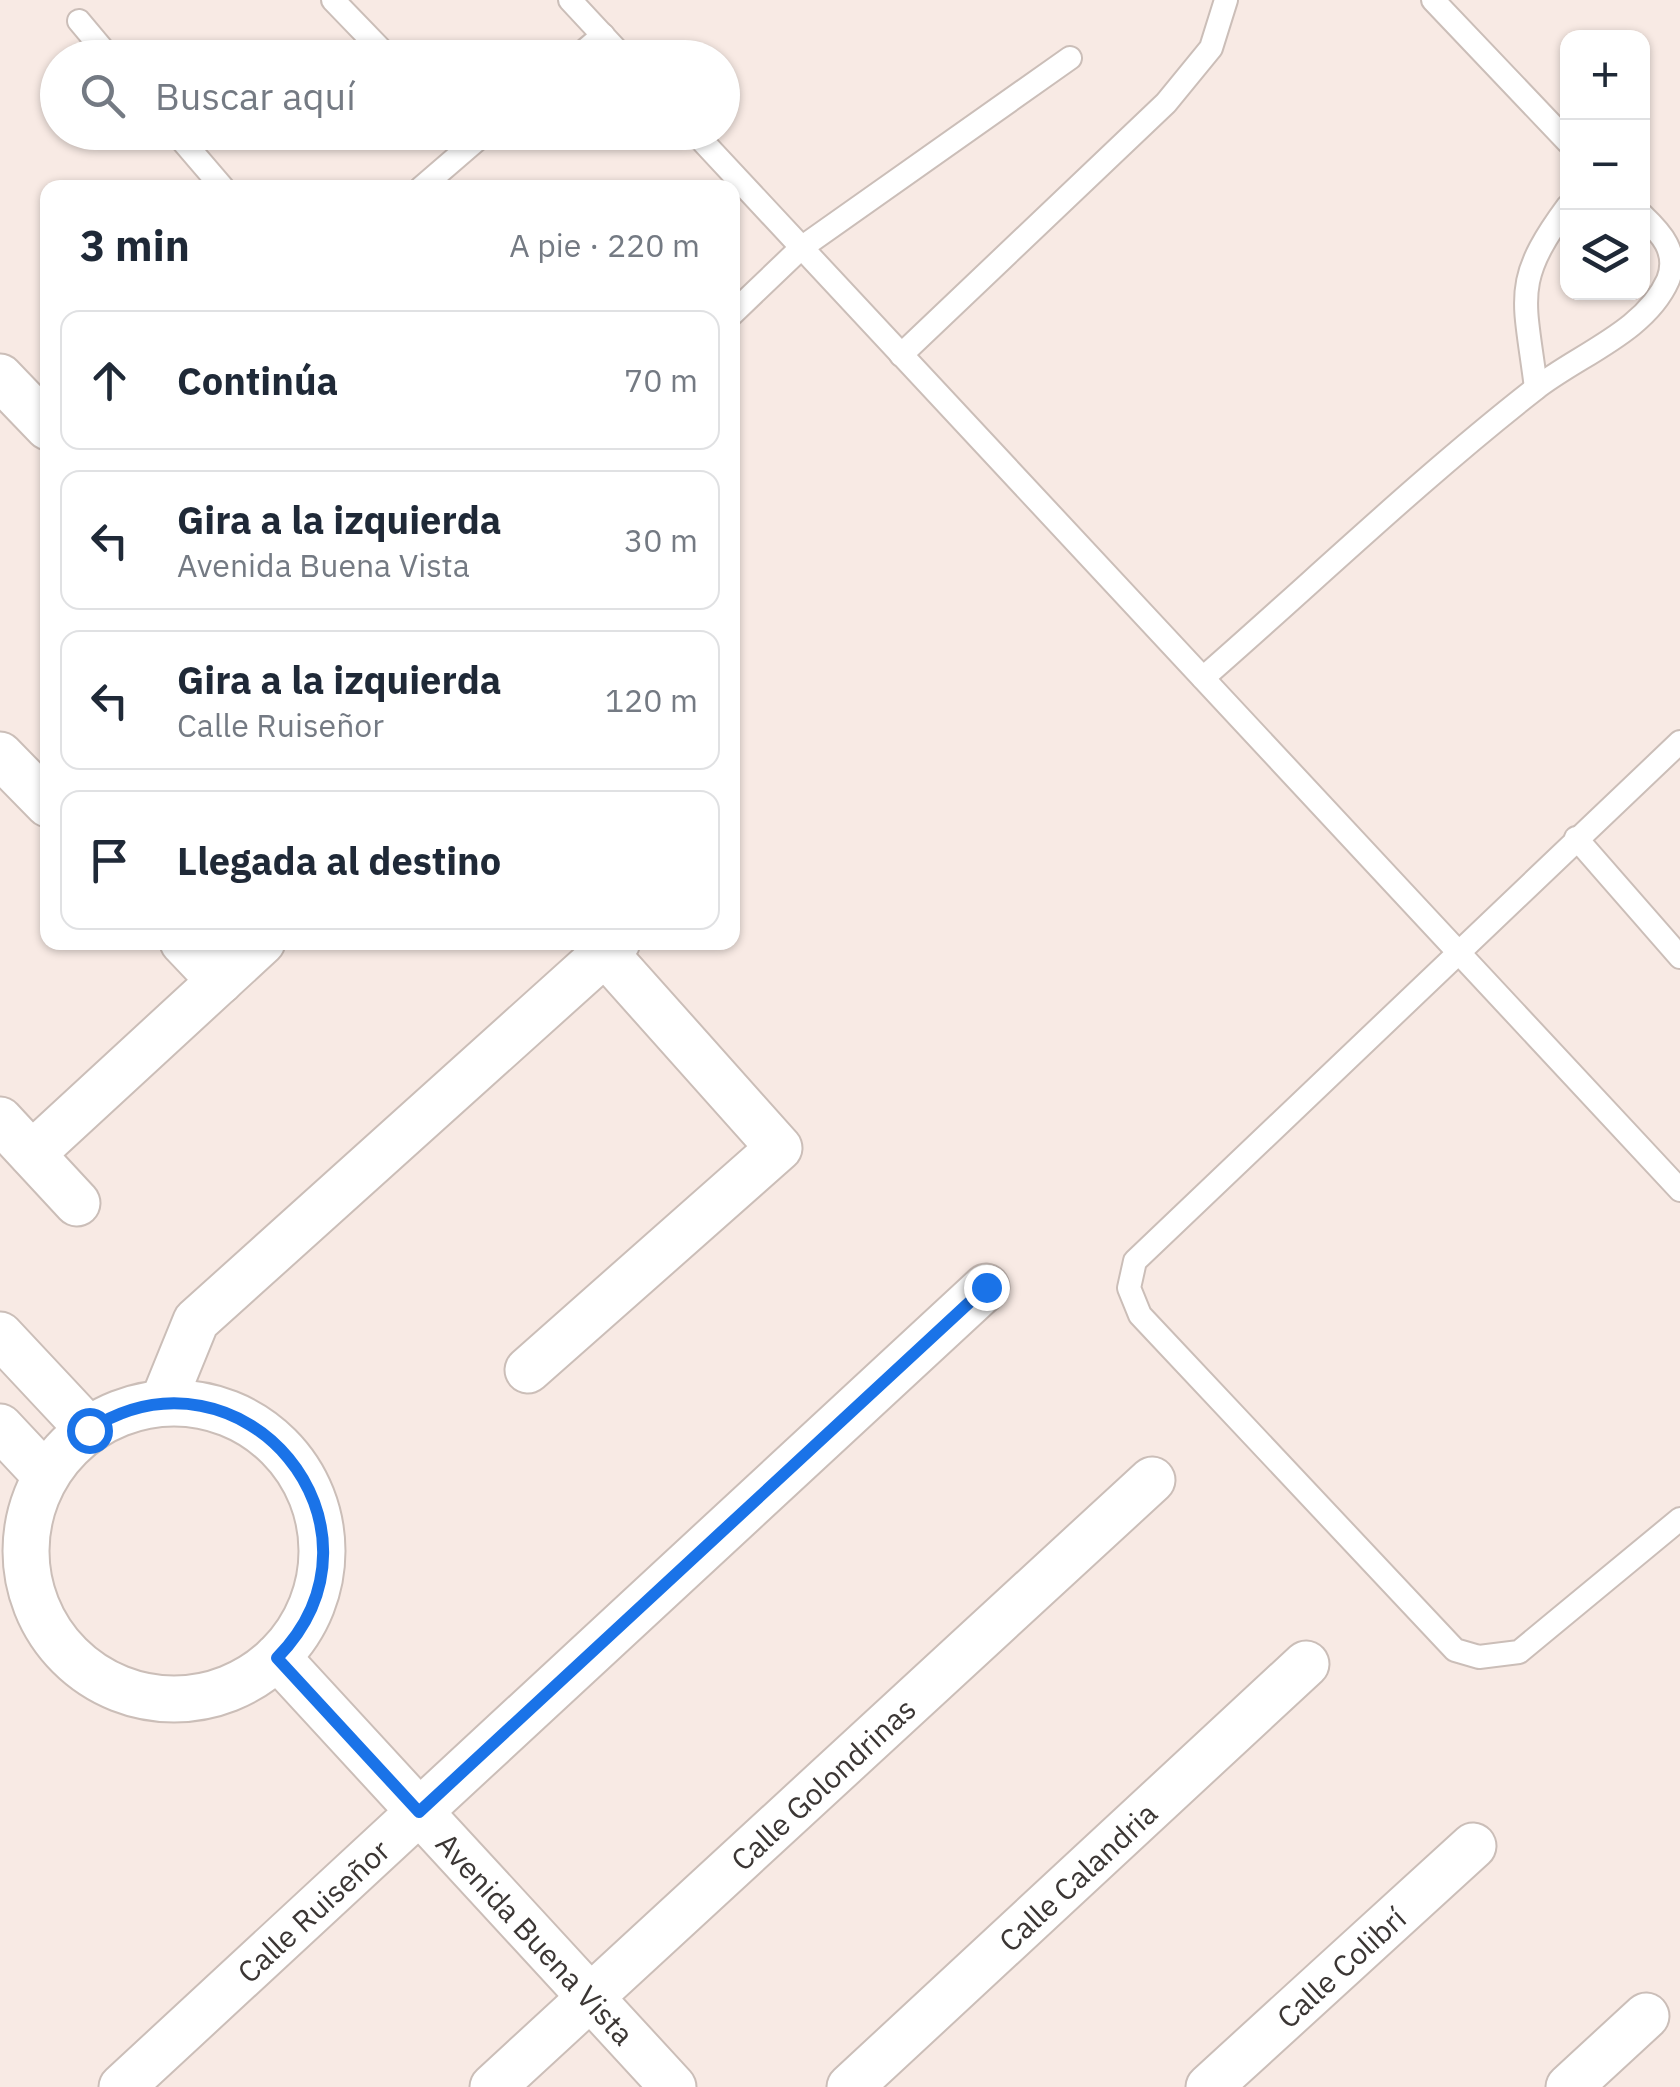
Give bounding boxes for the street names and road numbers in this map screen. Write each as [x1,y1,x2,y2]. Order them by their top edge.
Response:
street label: Calle Golondrinas [722,1689,923,1878]
street label: Calle Calandria [990,1793,1165,1959]
street label: Avenida Buena Vista [428,1824,643,2052]
street label: Calle Ruiseñor [228,1830,397,1991]
street label: Calle Colibrí [1268,1898,1414,2036]

